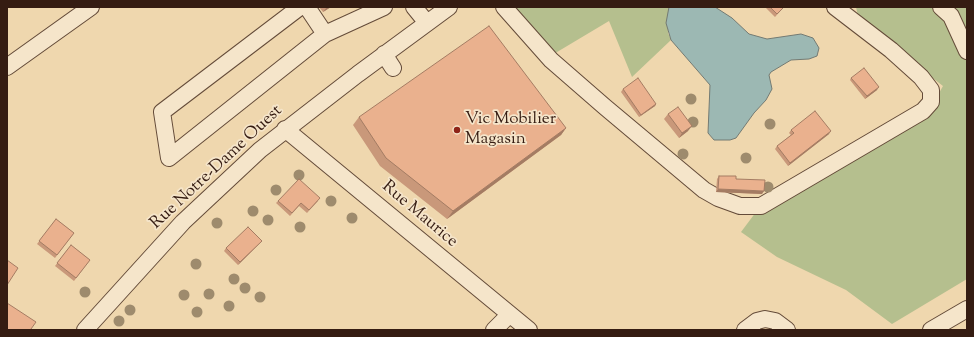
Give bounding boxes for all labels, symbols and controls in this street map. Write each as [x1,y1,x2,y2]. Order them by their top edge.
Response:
street label: Rue Notre-Dame Ouest [147,102,287,234]
place label: Vic Mobilier Magasin [465,110,556,150]
marker: Vic Mobilier Magasin [452,125,462,135]
street label: Rue Maurice [377,177,461,253]

